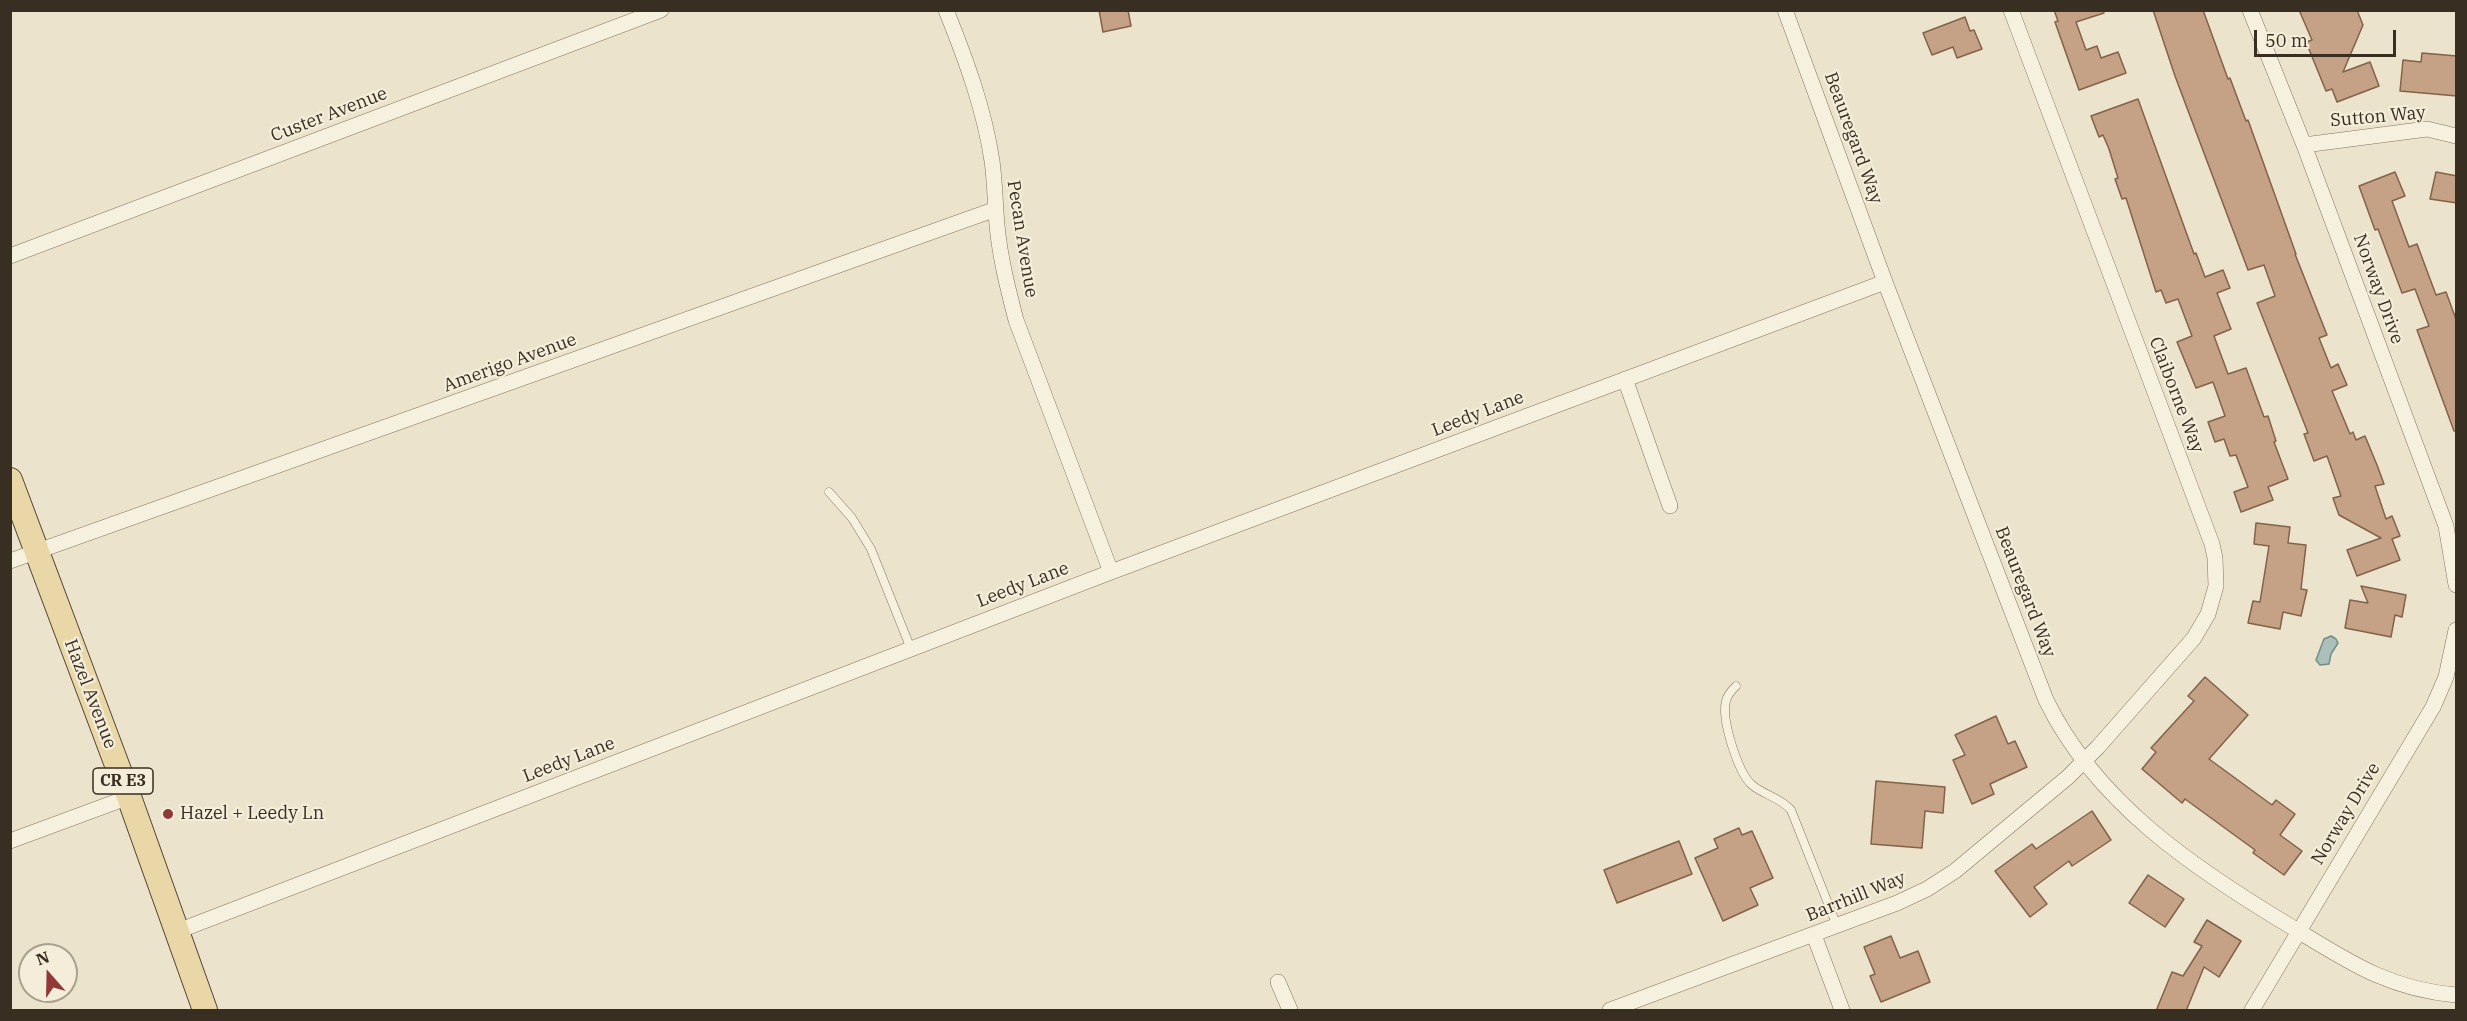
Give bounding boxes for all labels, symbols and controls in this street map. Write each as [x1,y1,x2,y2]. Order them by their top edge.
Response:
scale bar [2257,18,2400,56]
text: 50 m [2265,29,2308,52]
street label: Beauregard Way [1819,69,1887,207]
street label: Custer Avenue [268,83,390,147]
street label: Sutton Way [2329,102,2427,132]
street label: Pecan Avenue [1002,179,1042,299]
street label: Norway Drive [2348,231,2408,347]
street label: Amerigo Avenue [440,329,580,397]
street label: Claiborne Way [2144,334,2208,456]
street label: Leedy Lane [1429,387,1527,441]
street label: Beauregard Way [1990,523,2060,661]
street label: Leedy Lane [974,558,1072,612]
street label: Hazel Avenue [59,636,121,752]
street label: Leedy Lane [520,733,618,787]
street label: Norway Drive [2307,759,2385,869]
road number: CR E3 [93,768,153,794]
place label: Hazel + Leedy Ln [180,803,324,825]
marker: Hazel + Leedy Ln [161,807,175,821]
street label: Barrhill Way [1803,867,1909,927]
north arrow [18,943,78,1003]
text: N [33,946,52,970]

